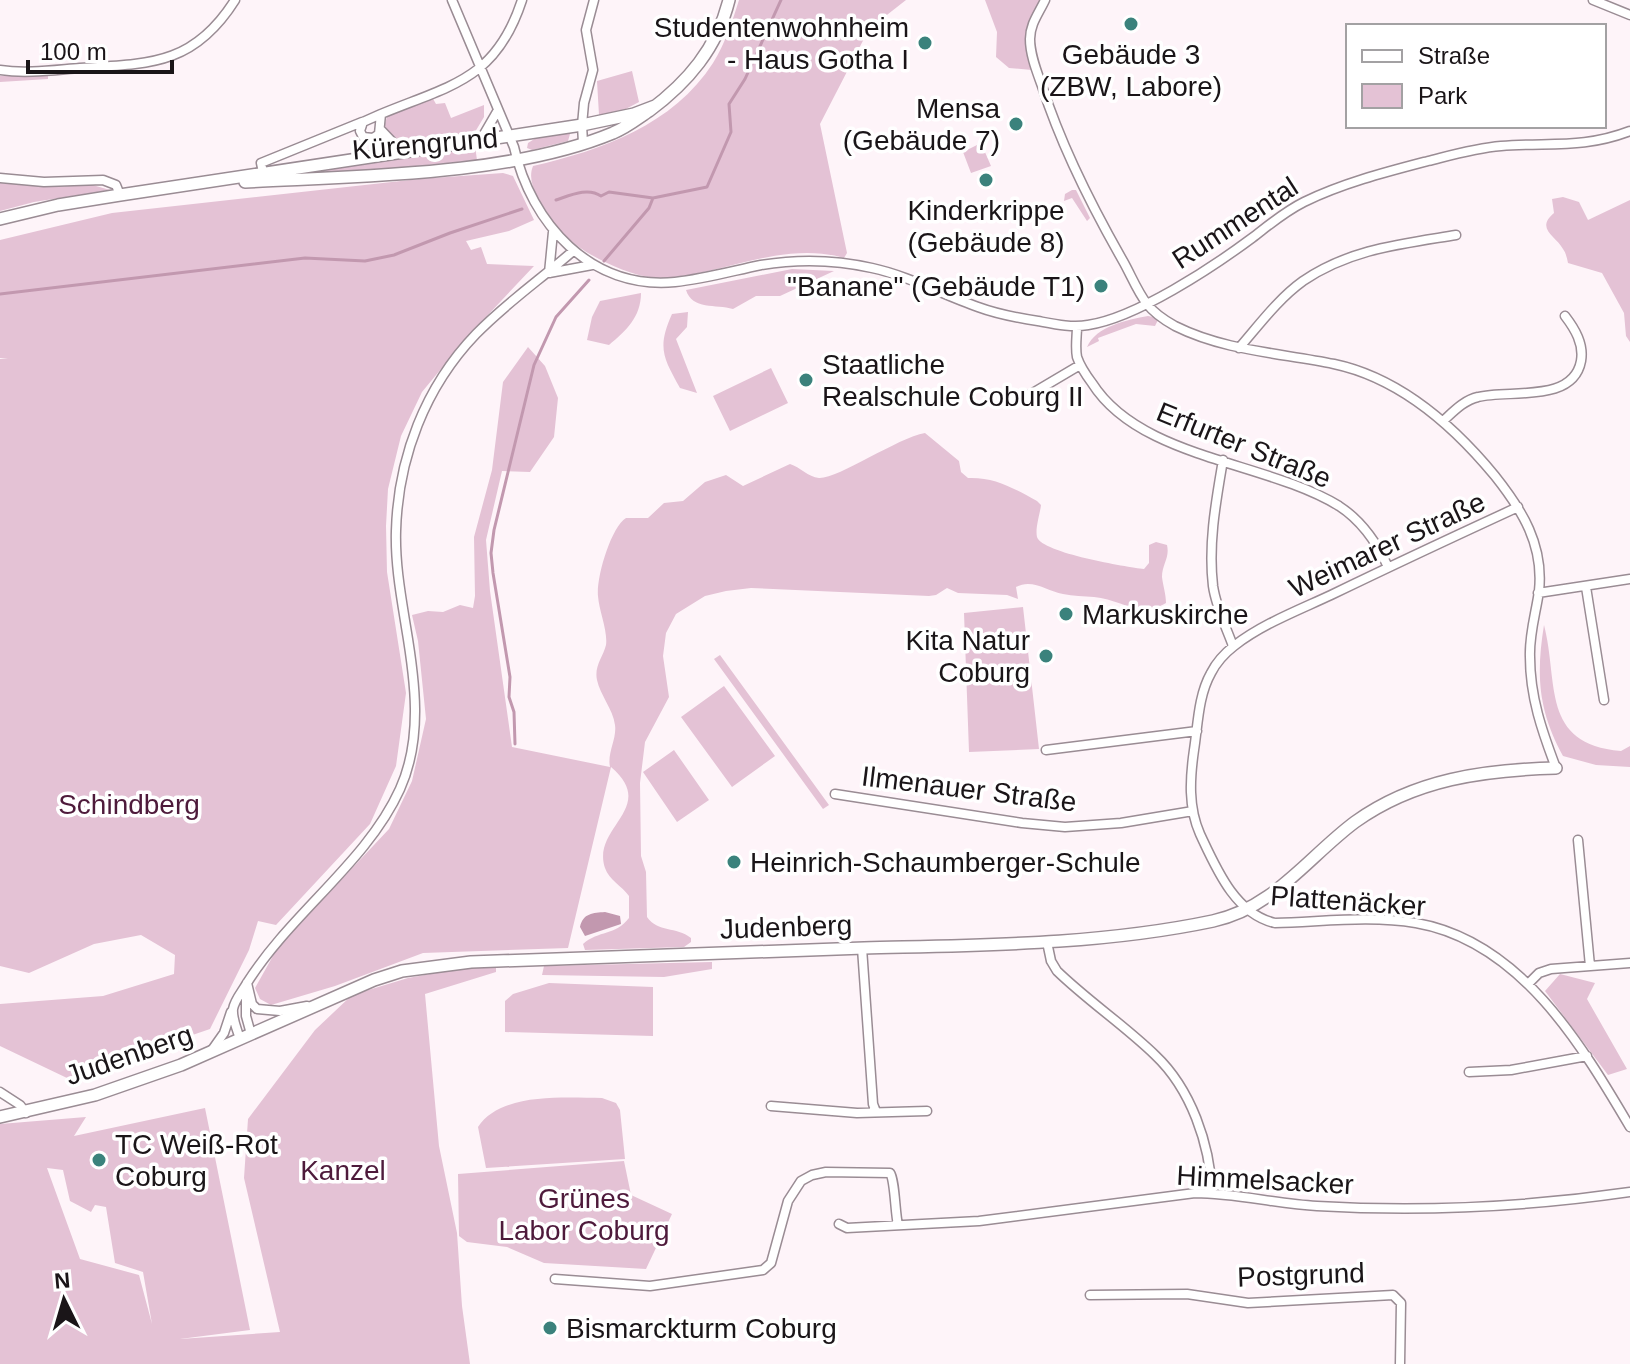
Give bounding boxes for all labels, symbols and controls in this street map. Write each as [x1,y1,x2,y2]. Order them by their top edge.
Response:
place label: Studentenwohnheim - Haus Gotha I [654,12,909,75]
marker: Gebäude 3 (ZBW, Labore) [1122,15,1140,33]
scale bar [28,24,172,74]
legend [1346,24,1606,128]
marker: Studentenwohnheim - Haus Gotha I [916,34,934,52]
text: 100 m [40,38,107,65]
place label: Gebäude 3 (ZBW, Labore) [1040,39,1222,102]
text: Straße [1418,42,1490,69]
text: Park [1418,82,1468,109]
place label: Mensa (Gebäude 7) [843,93,1000,156]
marker: Mensa (Gebäude 7) [1007,115,1025,133]
street label: Kürengrund [351,122,499,166]
marker: Kinderkrippe (Gebäude 8) [977,171,995,189]
street label: Rummental [1167,171,1303,275]
place label: Kinderkrippe (Gebäude 8) [907,195,1065,258]
place label: "Banane" (Gebäude T1) [787,271,1085,302]
marker: "Banane" (Gebäude T1) [1092,277,1110,295]
place label: Staatliche Realschule Coburg II [822,349,1083,412]
marker: Staatliche Realschule Coburg II [797,371,815,389]
street label: Erfurter Straße [1152,396,1336,494]
street label: Weimarer Straße [1284,486,1490,604]
place label: Markuskirche [1082,599,1248,630]
marker: Markuskirche [1057,605,1075,623]
place label: Kita Natur Coburg [906,625,1030,688]
marker: Kita Natur Coburg [1037,647,1055,665]
street label: Ilmenauer Straße [860,760,1078,818]
park label: Schindberg [58,789,200,820]
place label: Heinrich-Schaumberger-Schule [750,847,1141,878]
marker: Heinrich-Schaumberger-Schule [725,853,743,871]
street label: Plattenäcker [1269,880,1427,922]
street label: Judenberg [719,909,853,945]
street label: Judenberg [61,1019,197,1091]
place label: TC Weiß-Rot Coburg [115,1129,278,1192]
marker: TC Weiß-Rot Coburg [90,1151,108,1169]
park label: Kanzel [300,1155,386,1186]
street label: Himmelsacker [1176,1160,1354,1200]
park label: Grünes Labor Coburg [498,1183,670,1246]
street label: Postgrund [1237,1257,1365,1293]
north arrow [24,1260,104,1340]
text: N [53,1267,71,1294]
place label: Bismarckturm Coburg [566,1313,837,1344]
marker: Bismarckturm Coburg [541,1319,559,1337]

